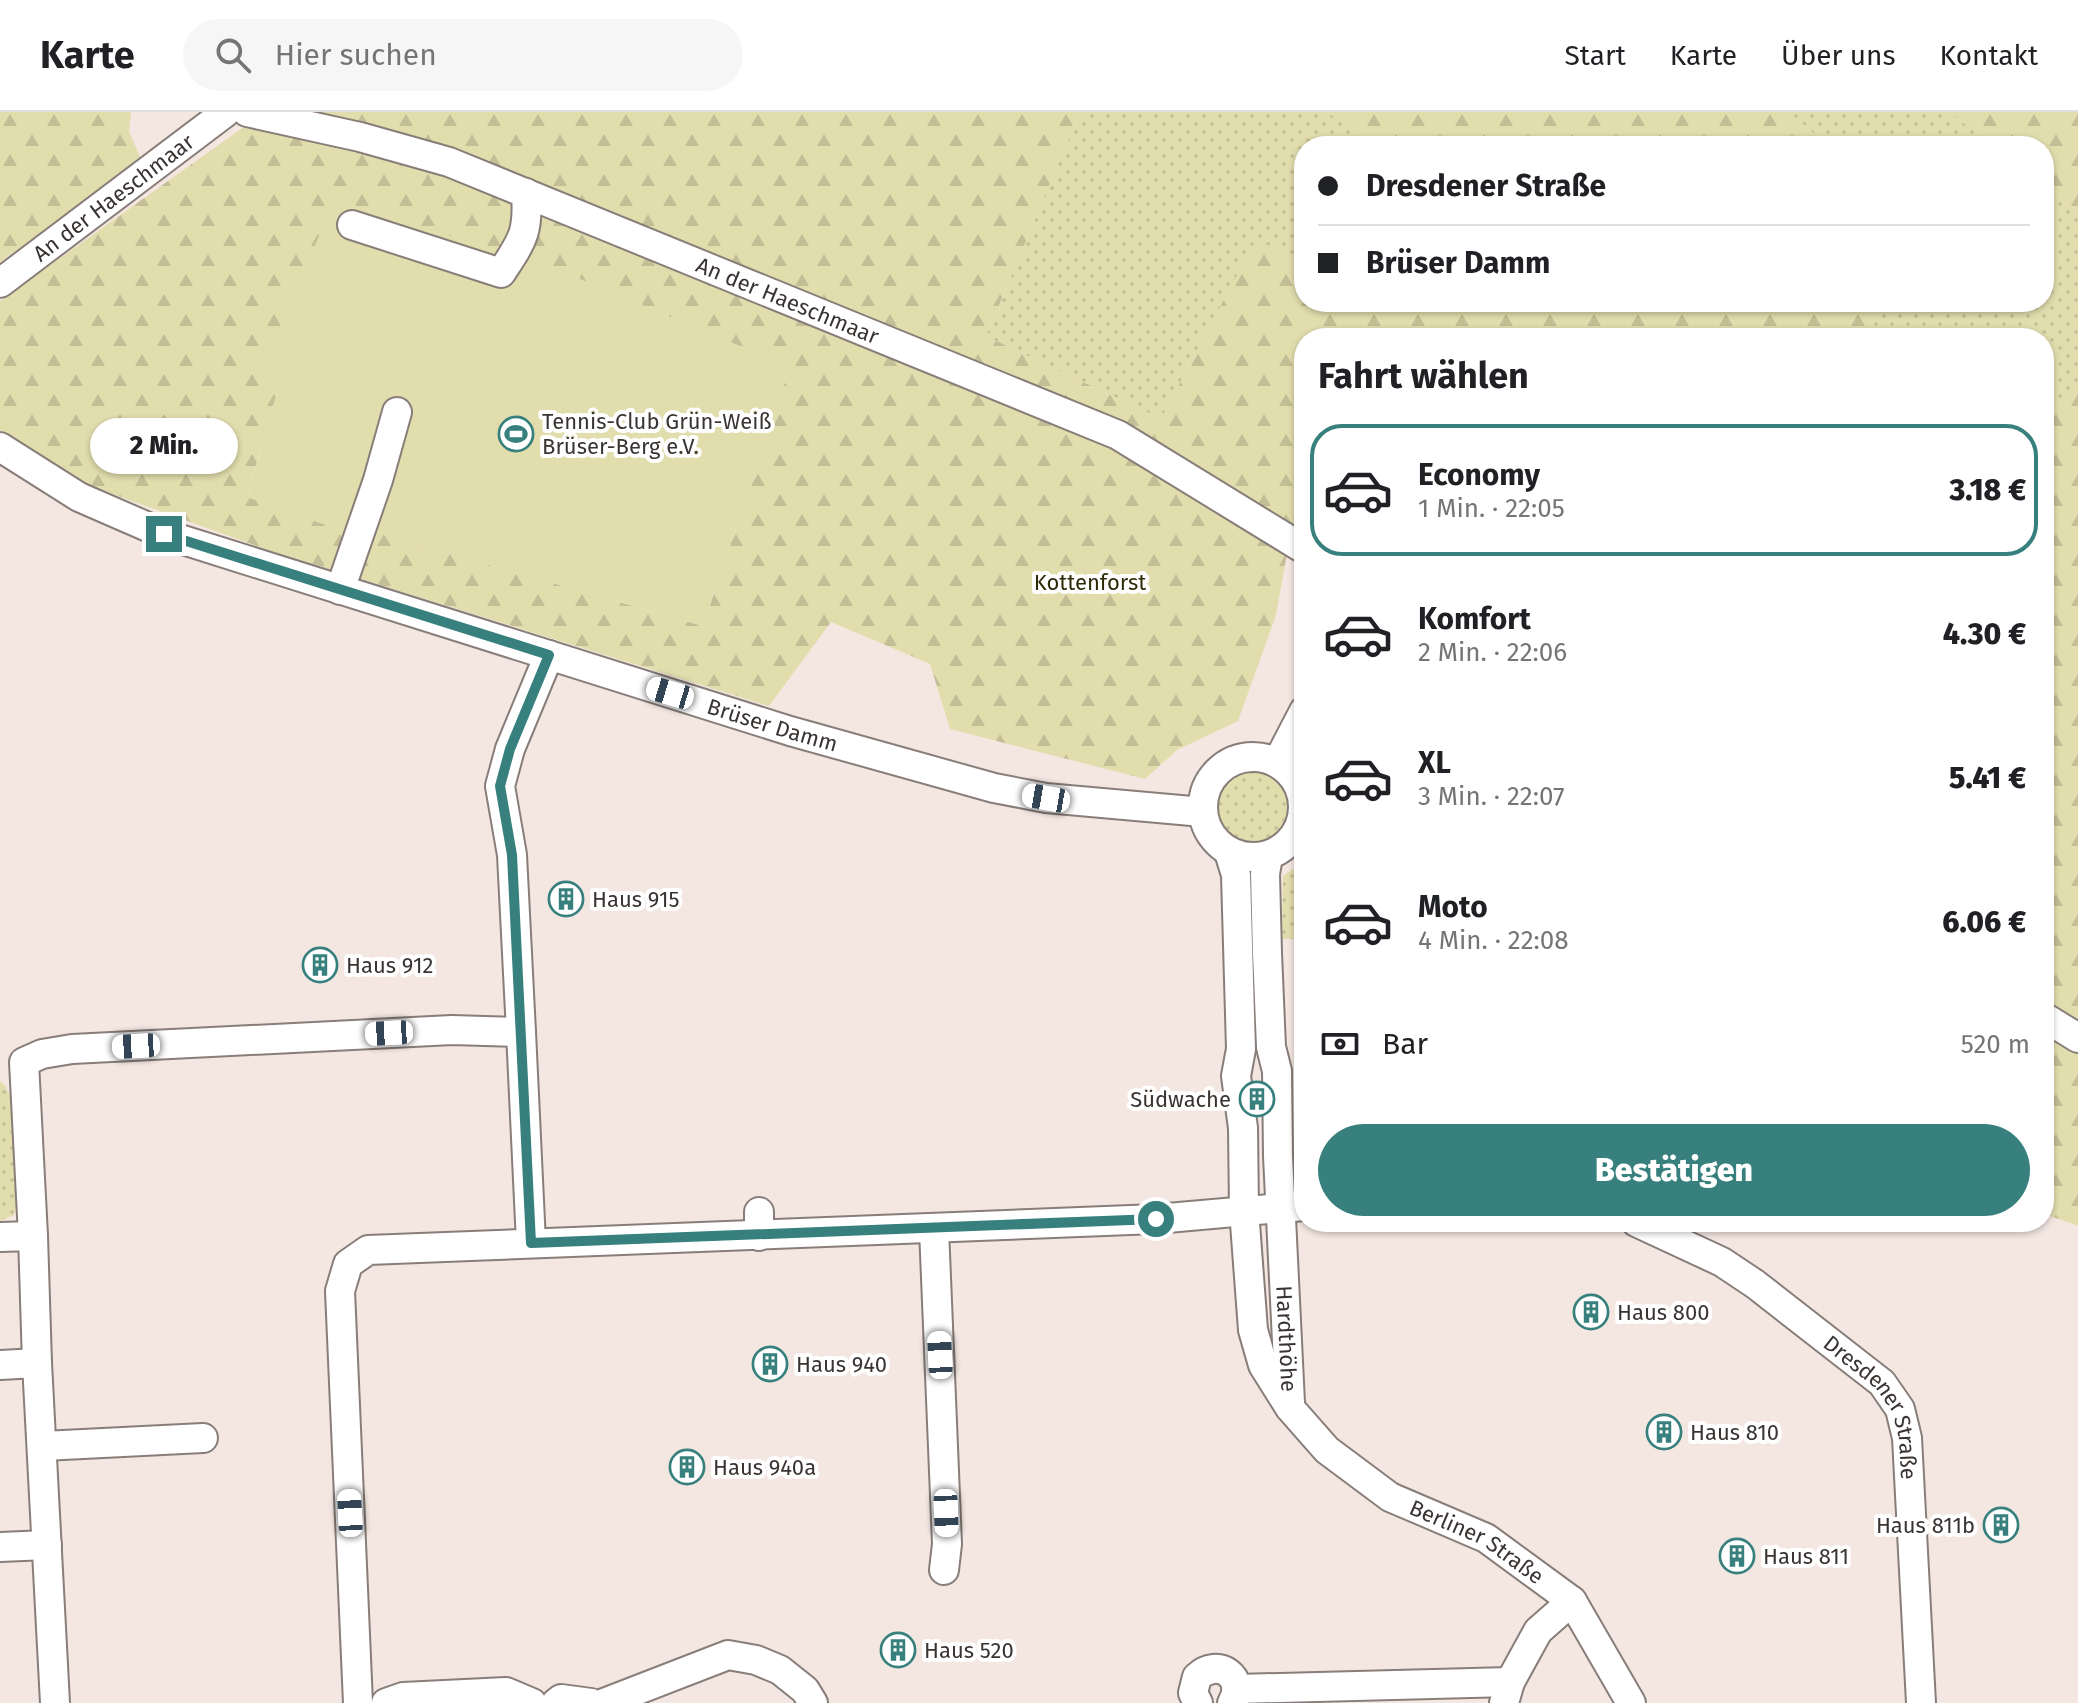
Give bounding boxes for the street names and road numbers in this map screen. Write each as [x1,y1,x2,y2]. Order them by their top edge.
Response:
street label: An der Haeschmaar [27,128,199,267]
street label: An der Haeschmaar [692,251,883,350]
street label: Brüser Damm [704,692,841,757]
street label: Hardthöhe [1271,1285,1303,1393]
street label: Dresdener Straße [1818,1329,1923,1480]
street label: Berliner Straße [1405,1493,1549,1590]

